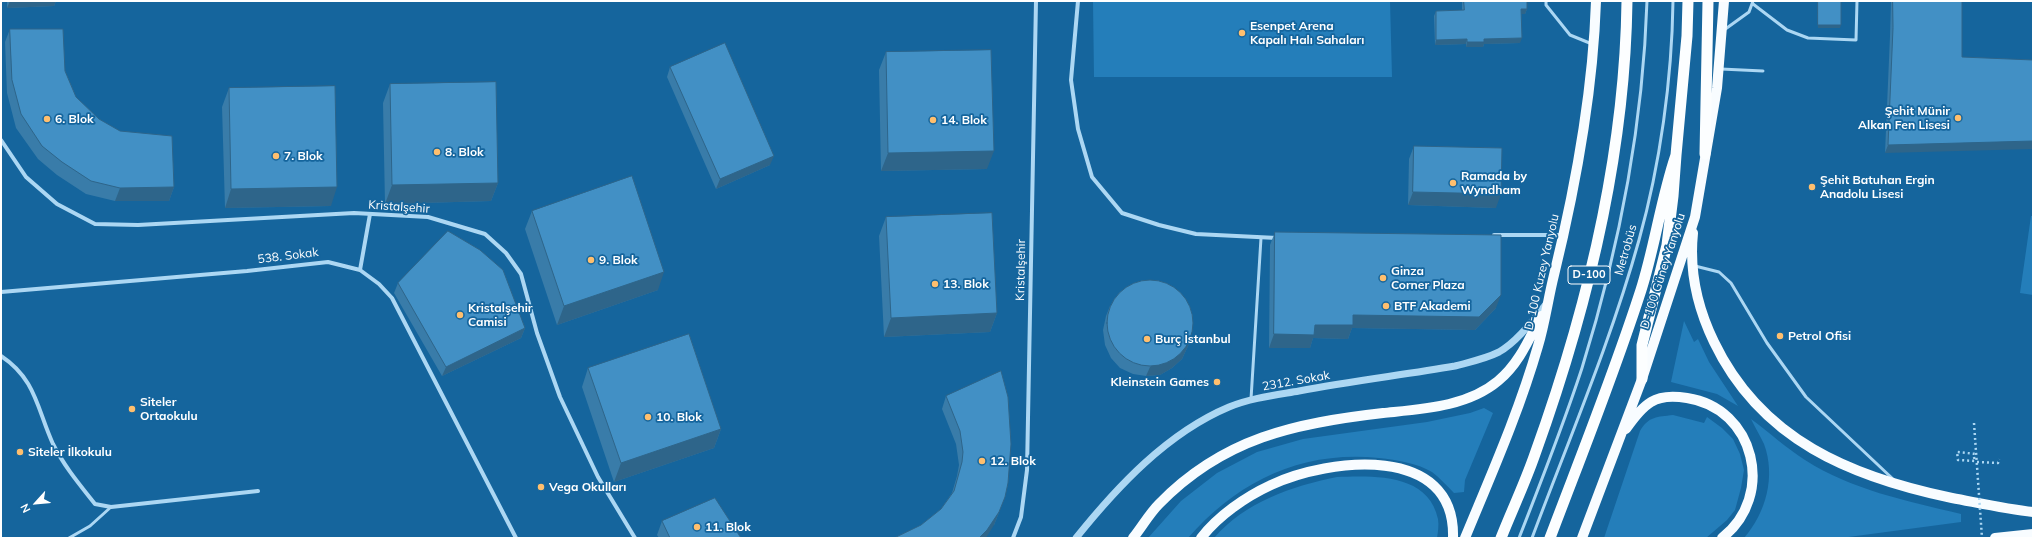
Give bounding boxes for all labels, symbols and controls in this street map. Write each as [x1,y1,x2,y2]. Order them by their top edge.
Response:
place label: Esenpet Arena Kapalı Halı Sahaları [1250,19,1364,47]
marker: Esenpet Arena Kapalı Halı Sahaları [1237,28,1247,38]
place label: Şehit Münir Alkan Fen Lisesi [1858,104,1950,132]
place label: 6. Blok [55,112,94,126]
place label: 14. Blok [941,113,987,127]
marker: Şehit Münir Alkan Fen Lisesi [1953,113,1963,123]
marker: 6. Blok [42,114,52,124]
marker: 14. Blok [928,115,938,125]
place label: 8. Blok [445,145,484,159]
marker: 8. Blok [432,147,442,157]
place label: 7. Blok [284,149,323,163]
marker: 7. Blok [271,151,281,161]
place label: Ramada by Wyndham [1461,169,1527,197]
place label: Şehit Batuhan Ergin Anadolu Lisesi [1820,173,1935,201]
marker: Ramada by Wyndham [1448,178,1458,188]
marker: Şehit Batuhan Ergin Anadolu Lisesi [1807,182,1817,192]
street label: Kristalşehir [368,198,430,216]
street label: D-100 Güney Yanyolu [1637,211,1689,331]
street label: D-100 Kuzey Yanyolu [1522,213,1562,331]
street label: Metrobüs [1612,223,1640,277]
street label: Kristalşehir [1013,239,1029,301]
street label: 538. Sokak [257,245,319,267]
place label: 9. Blok [599,253,638,267]
marker: 9. Blok [586,255,596,265]
place label: Ginza Corner Plaza [1391,264,1465,292]
road number: D-100 [1568,266,1610,284]
marker: Ginza Corner Plaza [1378,273,1388,283]
place label: 13. Blok [943,277,989,291]
marker: 13. Blok [930,279,940,289]
place label: BTF Akademi [1394,299,1471,313]
place label: Kristalşehir Camisi [468,301,533,329]
marker: BTF Akademi [1381,301,1391,311]
marker: Kristalşehir Camisi [455,310,465,320]
place label: Petrol Ofisi [1788,329,1851,343]
marker: Petrol Ofisi [1775,331,1785,341]
place label: Burç İstanbul [1155,332,1231,346]
marker: Burç İstanbul [1142,334,1152,344]
street label: 2312. Sokak [1261,368,1331,394]
place label: Kleinstein Games [1111,375,1209,389]
marker: Kleinstein Games [1212,377,1222,387]
place label: Siteler Ortaokulu [140,395,198,423]
marker: Siteler Ortaokulu [127,404,137,414]
place label: 10. Blok [656,410,702,424]
marker: 10. Blok [643,412,653,422]
place label: Siteler İlkokulu [28,445,112,459]
marker: Siteler İlkokulu [15,447,25,457]
place label: 12. Blok [990,454,1036,468]
marker: 12. Blok [977,456,987,466]
place label: Vega Okulları [549,480,626,494]
marker: Vega Okulları [536,482,546,492]
north arrow [16,483,56,523]
text: N [17,502,33,515]
place label: 11. Blok [705,520,751,534]
marker: 11. Blok [692,522,702,532]

